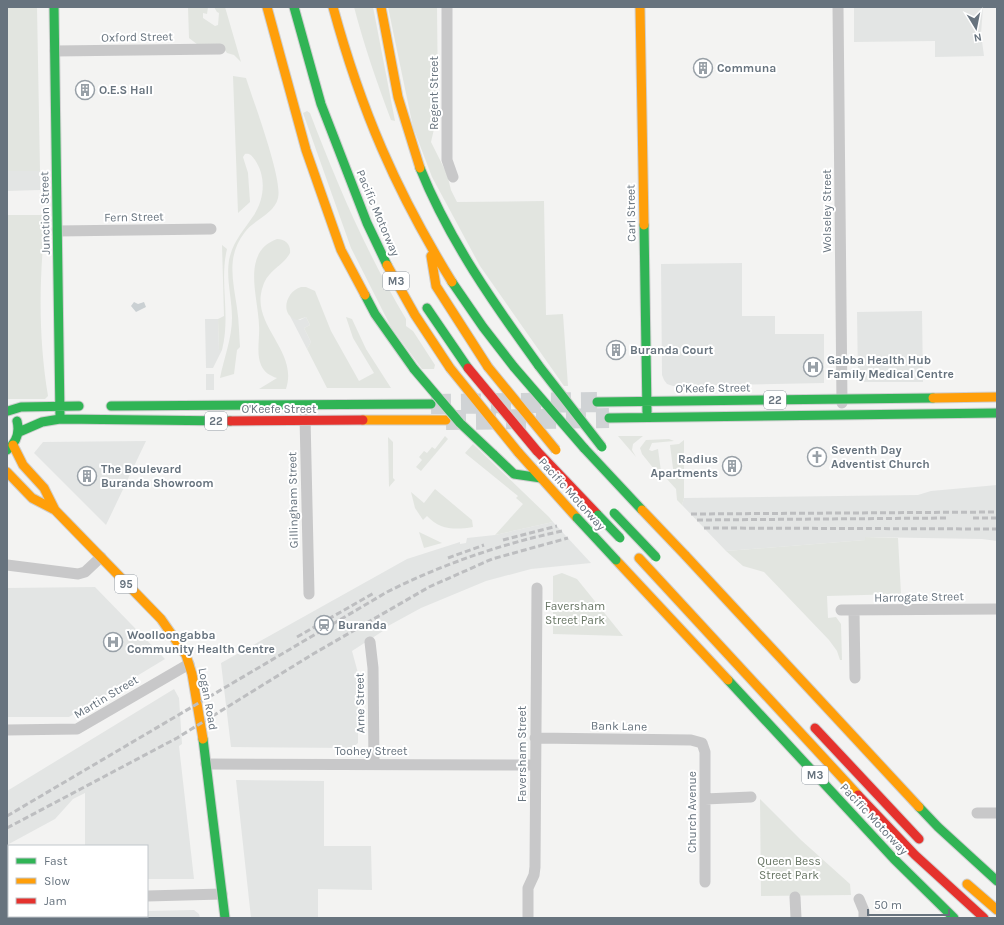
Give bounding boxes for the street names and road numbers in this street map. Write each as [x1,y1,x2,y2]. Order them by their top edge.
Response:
street label: Oxford Street [101,29,173,45]
street label: Regent Street [427,56,441,130]
street label: Pacific Motorway [353,168,403,259]
street label: Wolseley Street [820,169,834,253]
street label: Junction Street [37,171,53,255]
street label: Carl Street [623,184,639,242]
street label: Fern Street [104,209,164,225]
road number: M3 [383,272,409,290]
street label: O'Keefe Street [675,380,751,396]
road number: 22 [764,391,786,409]
street label: O'Keefe Street [241,402,317,416]
road number: 22 [205,412,227,430]
street label: Gillingham Street [285,451,301,548]
street label: Pacific Motorway [536,455,609,533]
road number: 95 [115,575,137,593]
street label: Harrogate Street [874,589,964,605]
street label: Logan Road [196,667,220,731]
street label: Martin Street [71,672,141,722]
street label: Arne Street [352,672,368,733]
street label: Faversham Street [515,705,529,802]
street label: Bank Lane [591,719,647,733]
street label: Toohey Street [335,744,408,758]
road number: M3 [802,766,828,784]
street label: Church Avenue [685,771,699,853]
street label: Pacific Motorway [837,780,911,858]

